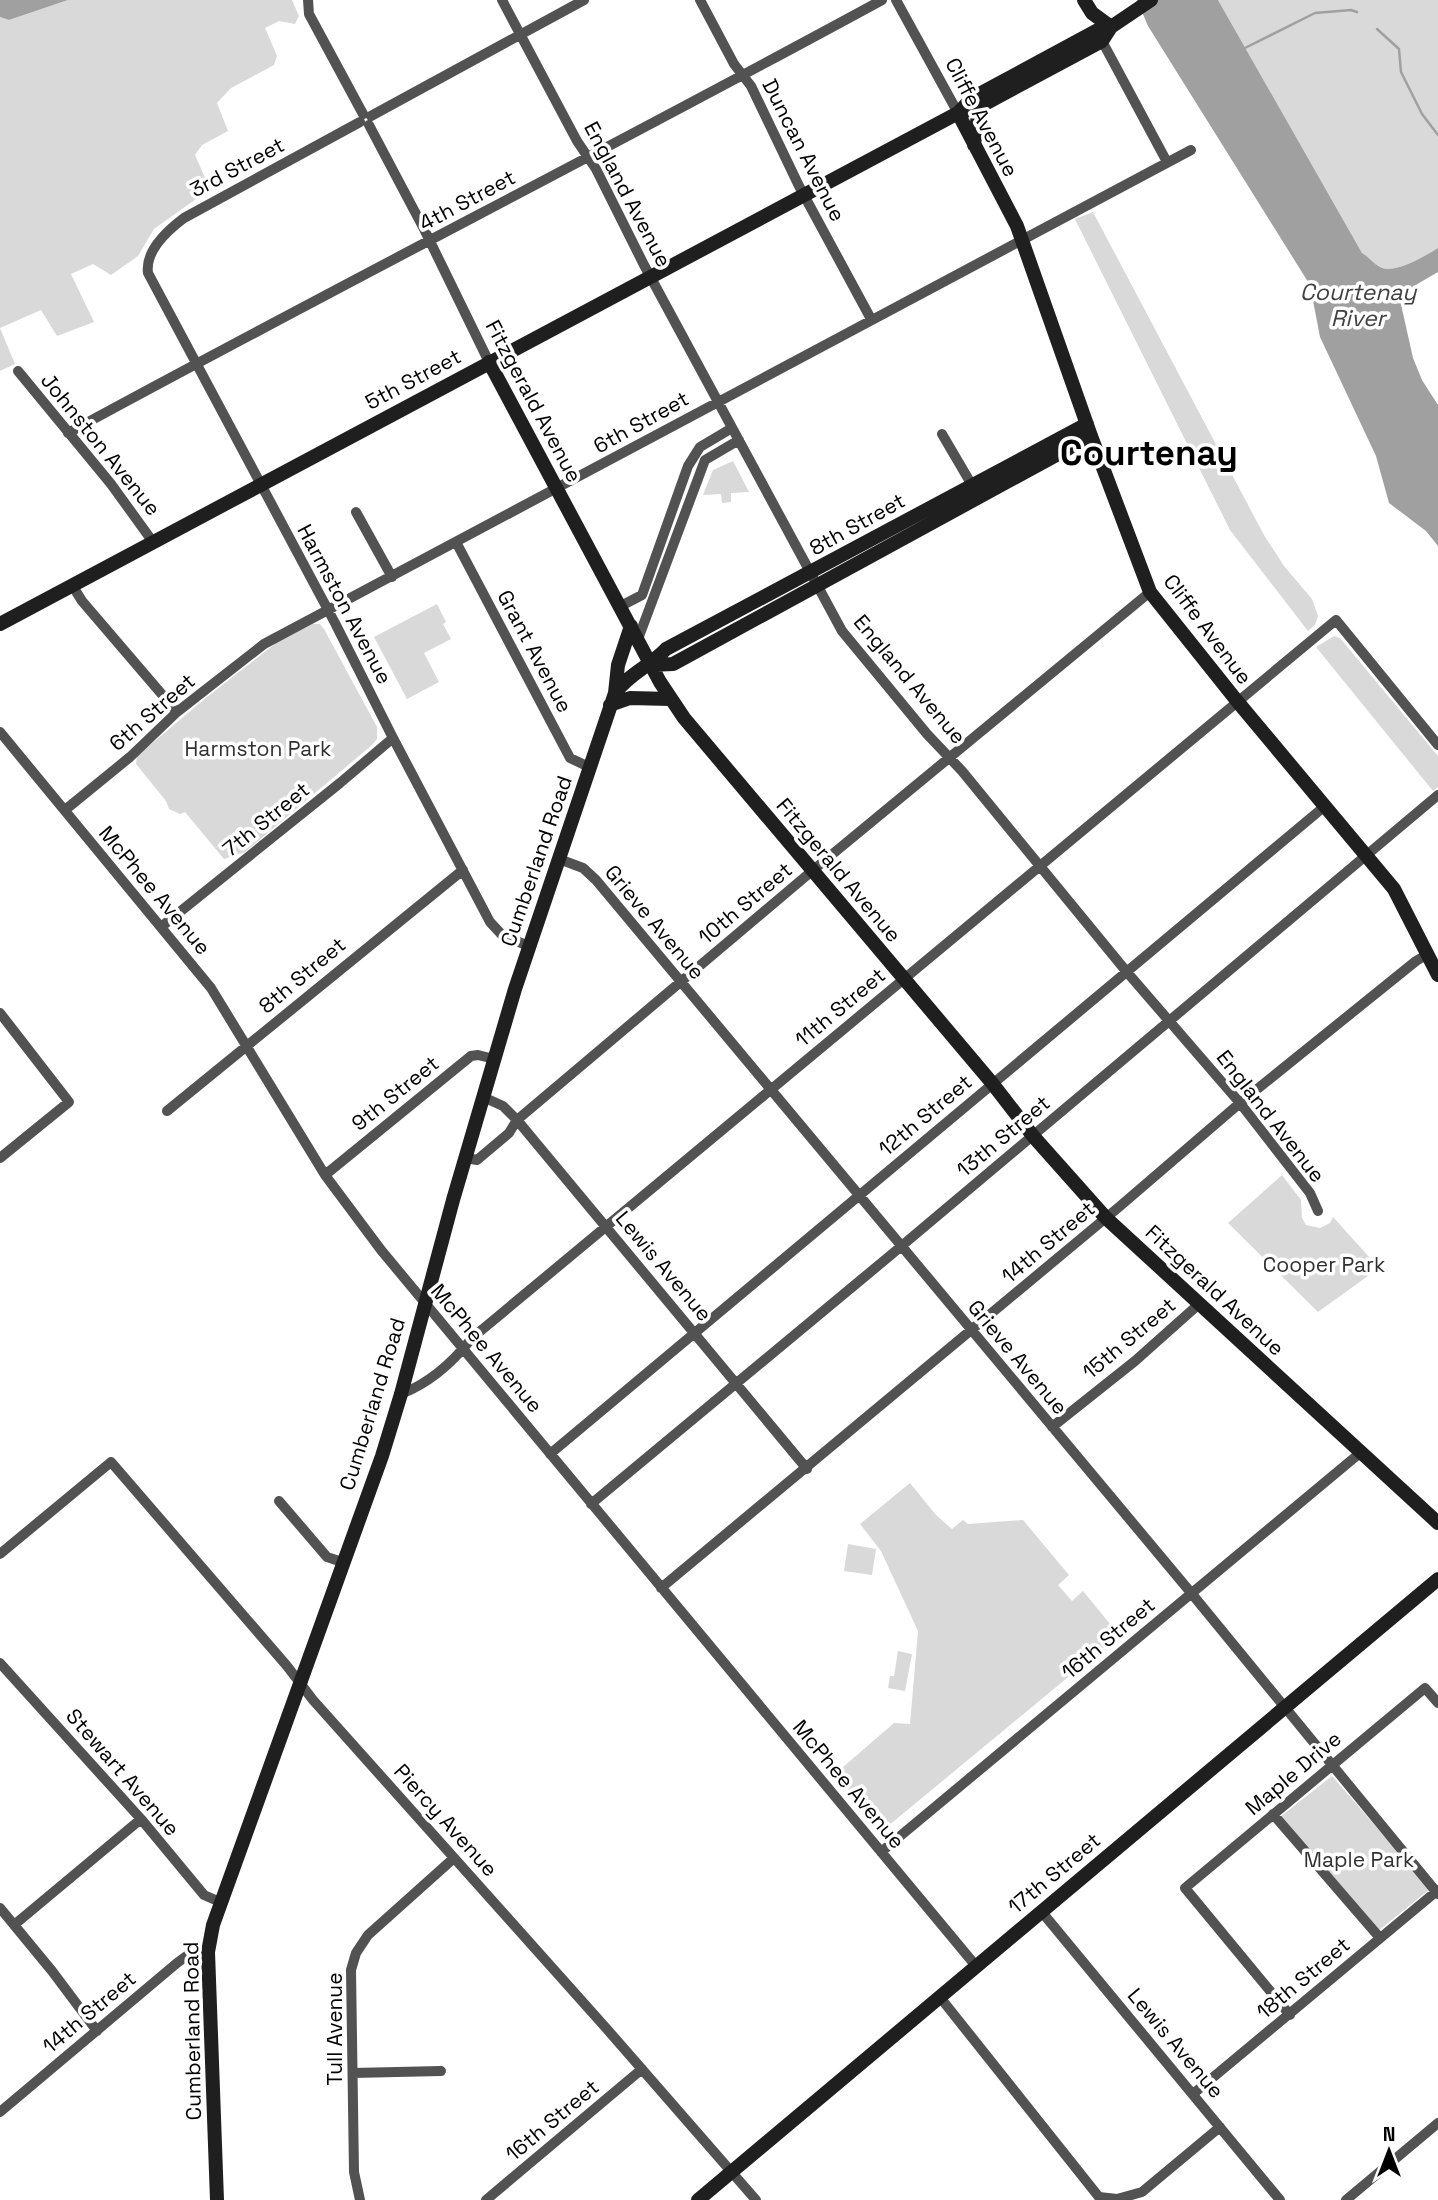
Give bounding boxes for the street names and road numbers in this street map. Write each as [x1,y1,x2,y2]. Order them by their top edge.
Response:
street label: Cliffe Avenue [939,53,1025,181]
street label: Duncan Avenue [756,74,852,226]
street label: England Avenue [578,117,678,271]
street label: 3rd Street [185,131,289,203]
street label: 4th Street [414,163,520,237]
street label: Fitzgerald Avenue [480,315,588,487]
street label: 5th Street [360,343,466,415]
street label: Johnston Avenue [35,367,167,521]
street label: 6th Street [589,385,693,459]
street label: 8th Street [804,487,910,561]
street label: Harmston Avenue [292,519,398,689]
street label: Cliffe Avenue [1158,569,1258,689]
street label: Grant Avenue [491,585,579,717]
street label: England Avenue [848,609,972,749]
street label: 6th Street [104,667,200,757]
street label: Cumberland Road [494,772,578,950]
street label: 7th Street [217,776,315,862]
street label: Fitzgerald Avenue [771,792,907,948]
street label: McPhee Avenue [93,820,217,960]
street label: 10th Street [693,856,797,950]
street label: Grieve Avenue [599,859,711,985]
street label: 8th Street [253,931,351,1019]
street label: 11th Street [789,961,891,1053]
street label: England Avenue [1211,1044,1331,1188]
street label: 9th Street [346,1049,444,1137]
street label: 12th Street [873,1068,977,1162]
street label: 13th Street [951,1089,1055,1183]
street label: 14th Street [996,1195,1100,1289]
street label: Lewis Avenue [610,1205,718,1327]
street label: Fitzgerald Avenue [1140,1219,1290,1361]
street label: McPhee Avenue [425,1278,549,1418]
street label: 15th Street [1077,1291,1181,1385]
street label: Grieve Avenue [962,1294,1074,1420]
street label: Cumberland Road [333,1315,411,1493]
street label: 16th Street [1056,1591,1160,1685]
street label: Stewart Avenue [60,1703,186,1841]
street label: McPhee Avenue [787,1714,911,1854]
street label: Maple Drive [1239,1725,1347,1821]
street label: Piercy Avenue [388,1758,504,1882]
street label: 17th Street [1002,1826,1106,1920]
street label: 18th Street [1251,1931,1355,2025]
street label: Cumberland Road [177,1941,207,2121]
street label: 14th Street [37,1965,141,2059]
street label: Tull Avenue [321,1972,348,2086]
street label: Lewis Avenue [1122,1982,1230,2104]
street label: 16th Street [500,2073,604,2167]

